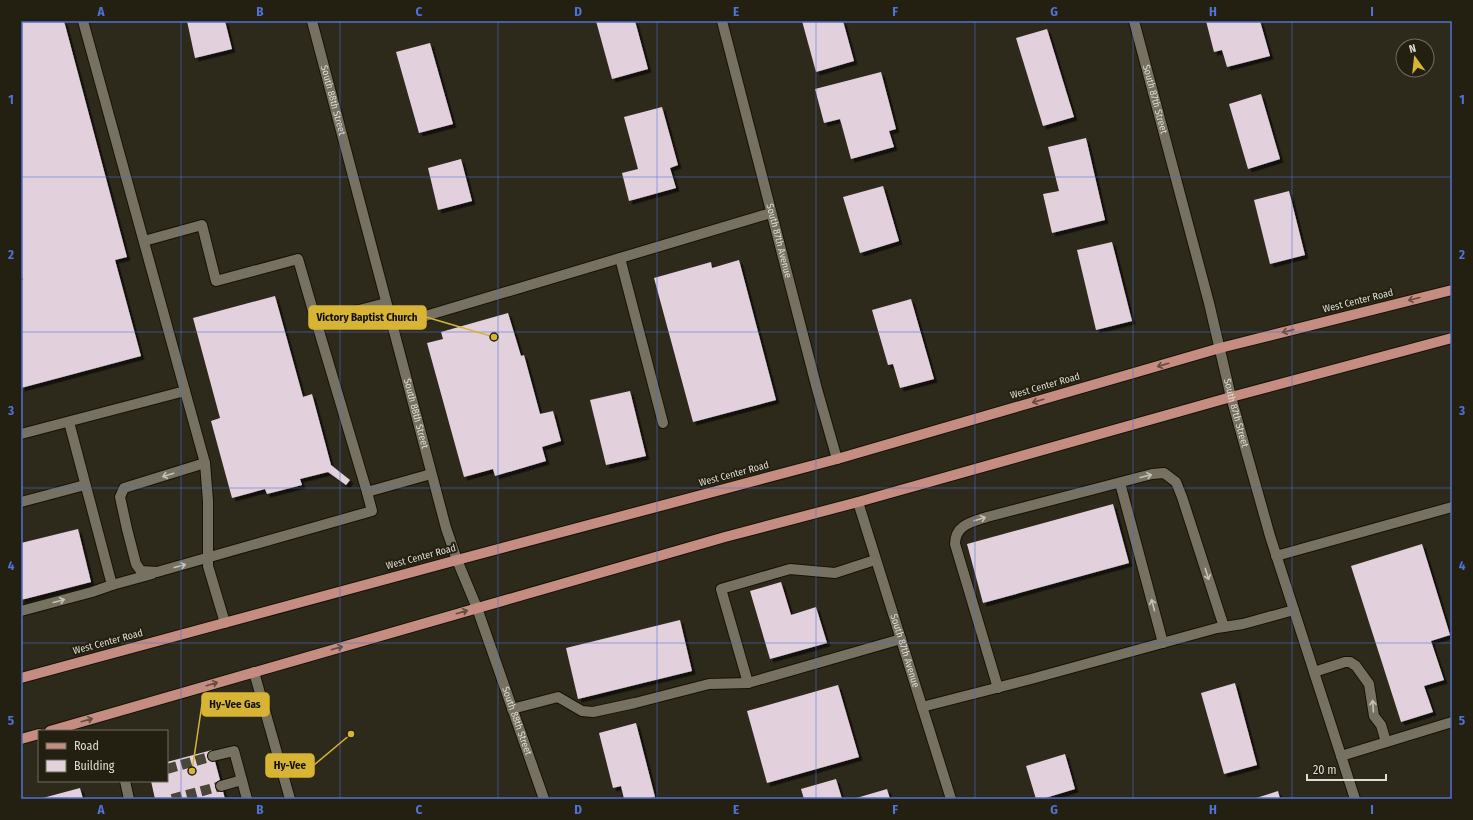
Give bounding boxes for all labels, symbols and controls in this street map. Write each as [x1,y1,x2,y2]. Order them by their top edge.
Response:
text: A [96,4,105,19]
text: B [256,4,264,19]
text: C [416,4,423,19]
text: D [574,4,582,19]
text: E [733,4,739,19]
text: F [892,4,898,19]
text: G [1050,4,1058,19]
text: H [1209,4,1217,19]
text: I [1370,4,1374,19]
north arrow [1395,38,1435,78]
text: N [1408,42,1417,56]
street label: South 87th Street [1140,63,1170,136]
street label: South 88th Street [318,64,348,137]
text: 1 [8,92,14,107]
text: 1 [1459,92,1465,107]
street label: South 87th Avenue [763,202,794,279]
text: 2 [7,247,14,262]
text: 2 [1458,247,1465,262]
street label: West Center Road [1322,286,1394,316]
one-way arrow [1408,296,1421,304]
callout: Victory Baptist Church [309,306,426,329]
text: Victory Baptist Church [315,311,418,324]
one-way arrow [1282,328,1295,335]
one-way arrow [1156,362,1169,369]
street label: West Center Road [1009,370,1081,402]
street label: South 88th Street [401,377,431,451]
street label: South 87th Street [1221,377,1251,449]
one-way arrow [1031,398,1044,405]
text: 3 [7,403,14,418]
text: 3 [1458,403,1465,418]
street label: West Center Road [698,459,770,489]
one-way arrow [1140,471,1153,479]
one-way arrow [161,472,174,479]
one-way arrow [973,515,986,522]
street label: West Center Road [385,542,457,572]
text: 4 [8,558,15,573]
text: 4 [1459,558,1466,573]
one-way arrow [173,562,186,569]
one-way arrow [1204,567,1211,580]
one-way arrow [52,597,65,604]
one-way arrow [1149,599,1156,612]
one-way arrow [455,608,468,615]
street label: South 87th Avenue [887,613,922,689]
street label: West Center Road [72,627,144,657]
one-way arrow [330,644,343,651]
one-way arrow [205,680,218,687]
street label: South 88th Street [499,685,534,758]
callout: Hy-Vee Gas [202,693,269,716]
text: Hy-Vee Gas [209,698,261,711]
one-way arrow [1369,700,1376,713]
text: 5 [8,713,14,728]
text: 5 [1459,713,1465,728]
one-way arrow [80,716,93,723]
legend [38,730,168,782]
text: Road [74,739,99,753]
callout: Hy-Vee [266,754,314,777]
scale bar [1307,756,1386,782]
text: Building [74,759,115,773]
text: Hy-Vee [274,759,307,772]
text: 20 m [1313,763,1337,777]
text: A [96,802,105,817]
text: B [256,802,264,817]
text: C [416,802,423,817]
text: D [574,802,582,817]
text: E [733,802,739,817]
text: F [892,802,898,817]
text: G [1050,802,1058,817]
text: H [1209,802,1217,817]
text: I [1370,802,1374,817]

